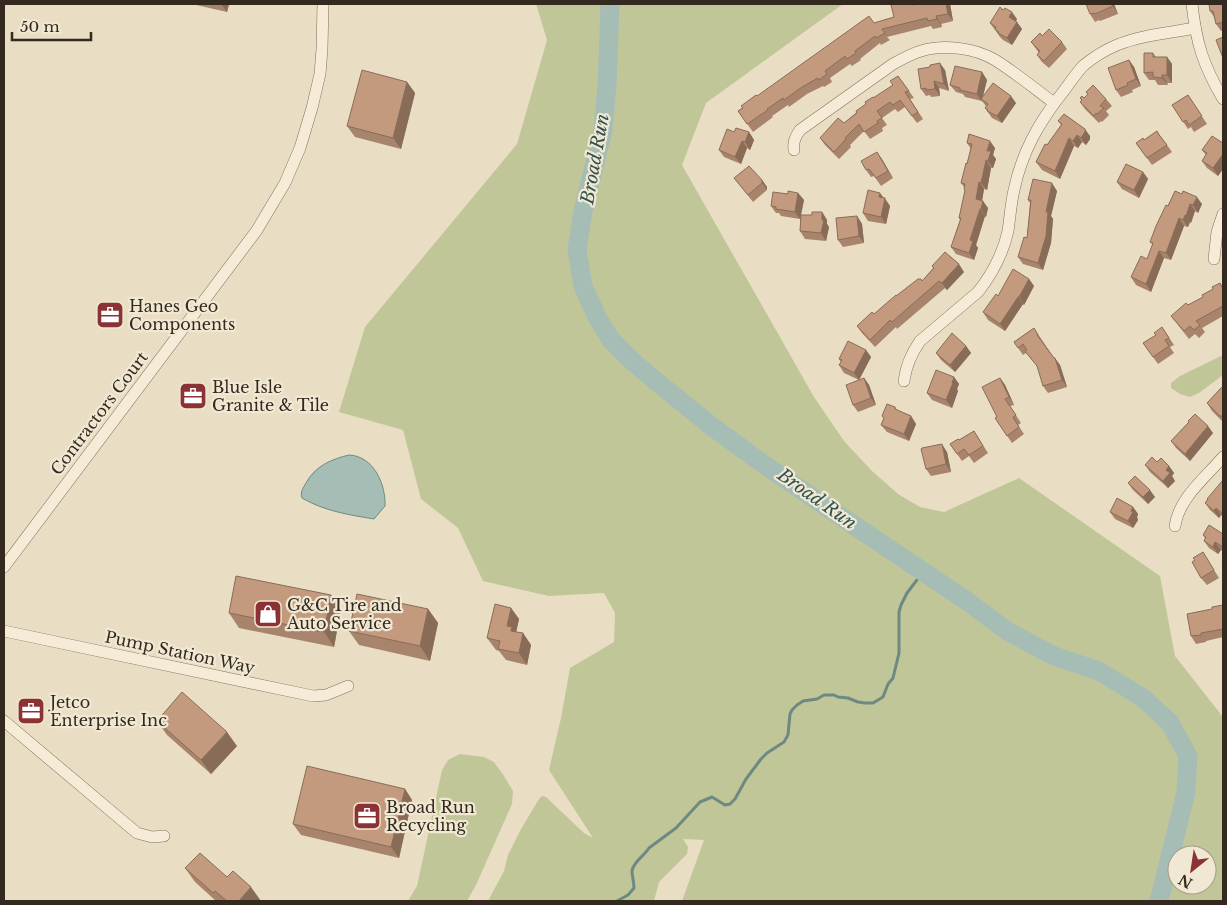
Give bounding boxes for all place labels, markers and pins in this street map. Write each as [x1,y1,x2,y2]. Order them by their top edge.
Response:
place label: Hanes Geo Components [129,296,235,334]
office icon: Hanes Geo Components [95,300,125,330]
place label: Blue Isle Granite & Tile [212,377,329,415]
office icon: Blue Isle Granite & Tile [178,381,208,411]
place label: G&C Tire and Auto Service [286,595,402,633]
shop icon: G&C Tire and Auto Service [253,599,283,629]
place label: Jetco Enterprise Inc [48,692,167,730]
office icon: Jetco Enterprise Inc [16,696,46,726]
place label: Broad Run Recycling [386,797,475,835]
office icon: Broad Run Recycling [352,801,382,831]

